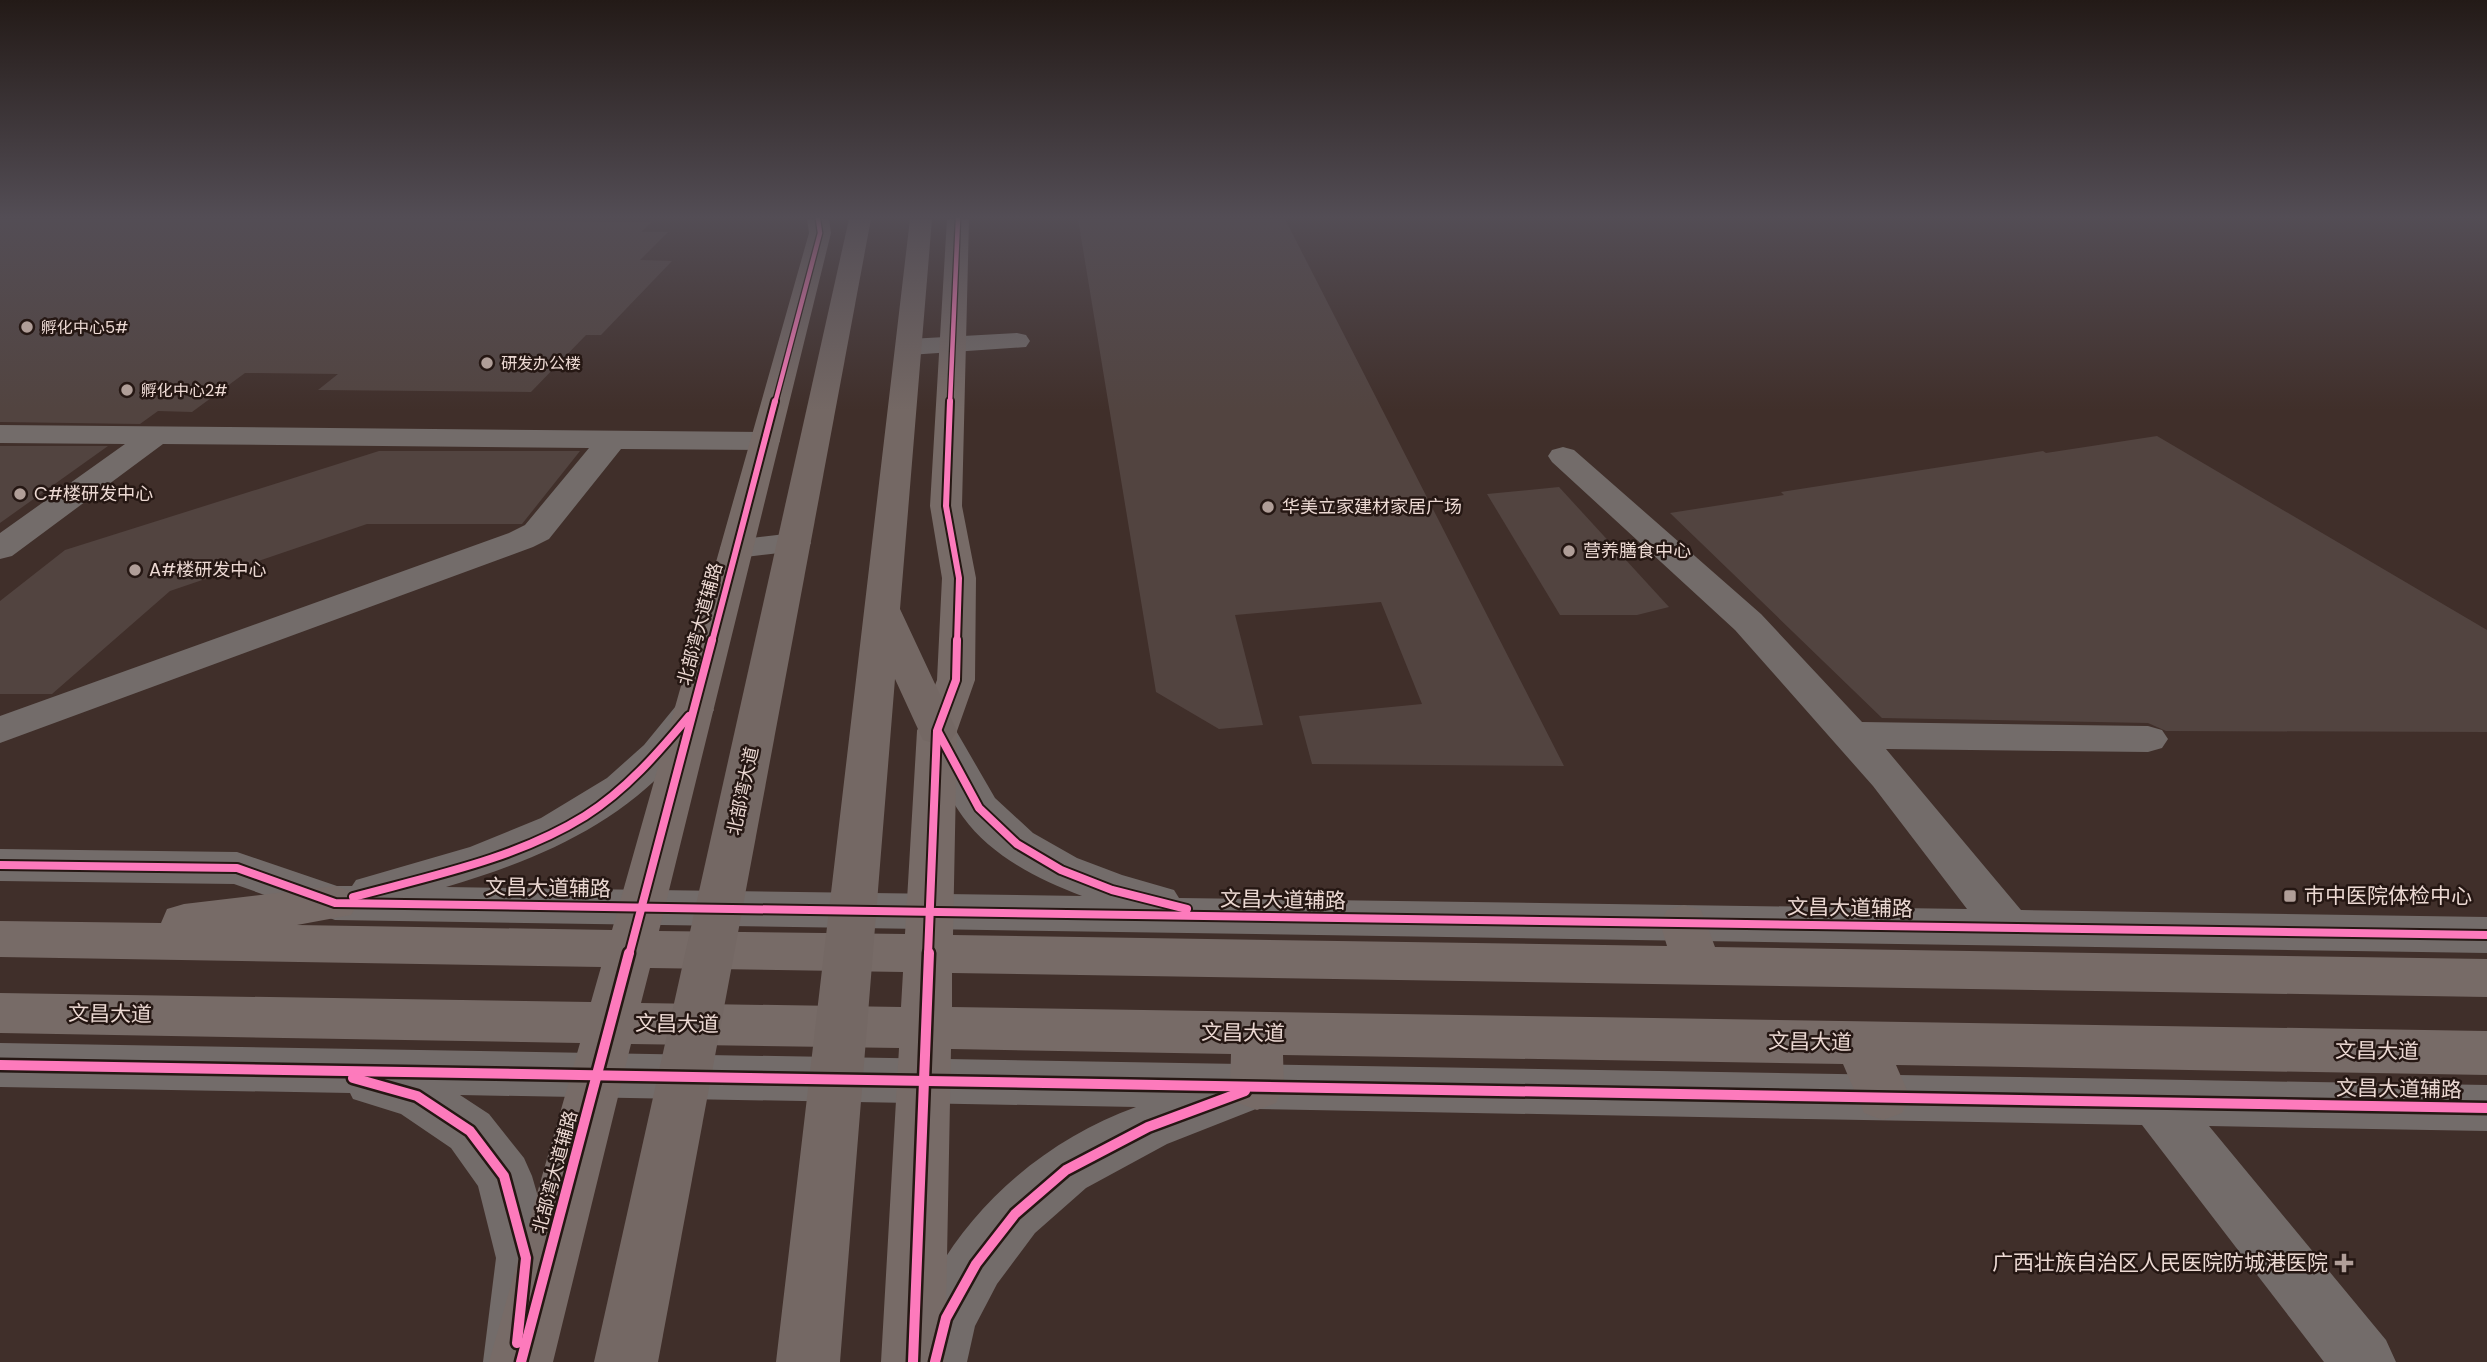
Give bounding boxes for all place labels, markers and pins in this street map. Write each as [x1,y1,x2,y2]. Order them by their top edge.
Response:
place label: 孵化中心5# [41,316,129,339]
marker: 孵化中心5# [19,319,35,335]
place label: 研发办公楼 [501,352,581,375]
marker: 研发办公楼 [479,355,495,371]
place label: 孵化中心2# [141,379,228,402]
marker: 孵化中心2# [119,382,135,398]
place label: C#楼研发中心 [34,481,153,506]
marker: C#楼研发中心 [12,486,28,502]
place label: 华美立家建材家居广场 [1282,494,1462,519]
marker: 华美立家建材家居广场 [1260,499,1276,515]
place label: 营养膳食中心 [1583,538,1691,563]
marker: 营养膳食中心 [1561,543,1577,559]
place label: A#楼研发中心 [149,557,266,582]
marker: A#楼研发中心 [127,562,143,578]
place label: 巿中医院体检中心 [2304,881,2472,910]
marker: 巿中医院体检中心 [2282,888,2298,904]
place label: 广西壮族自治区人民医院防城港医院 [1992,1248,2328,1277]
marker: 广西壮族自治区人民医院防城港医院 [2334,1253,2354,1273]

